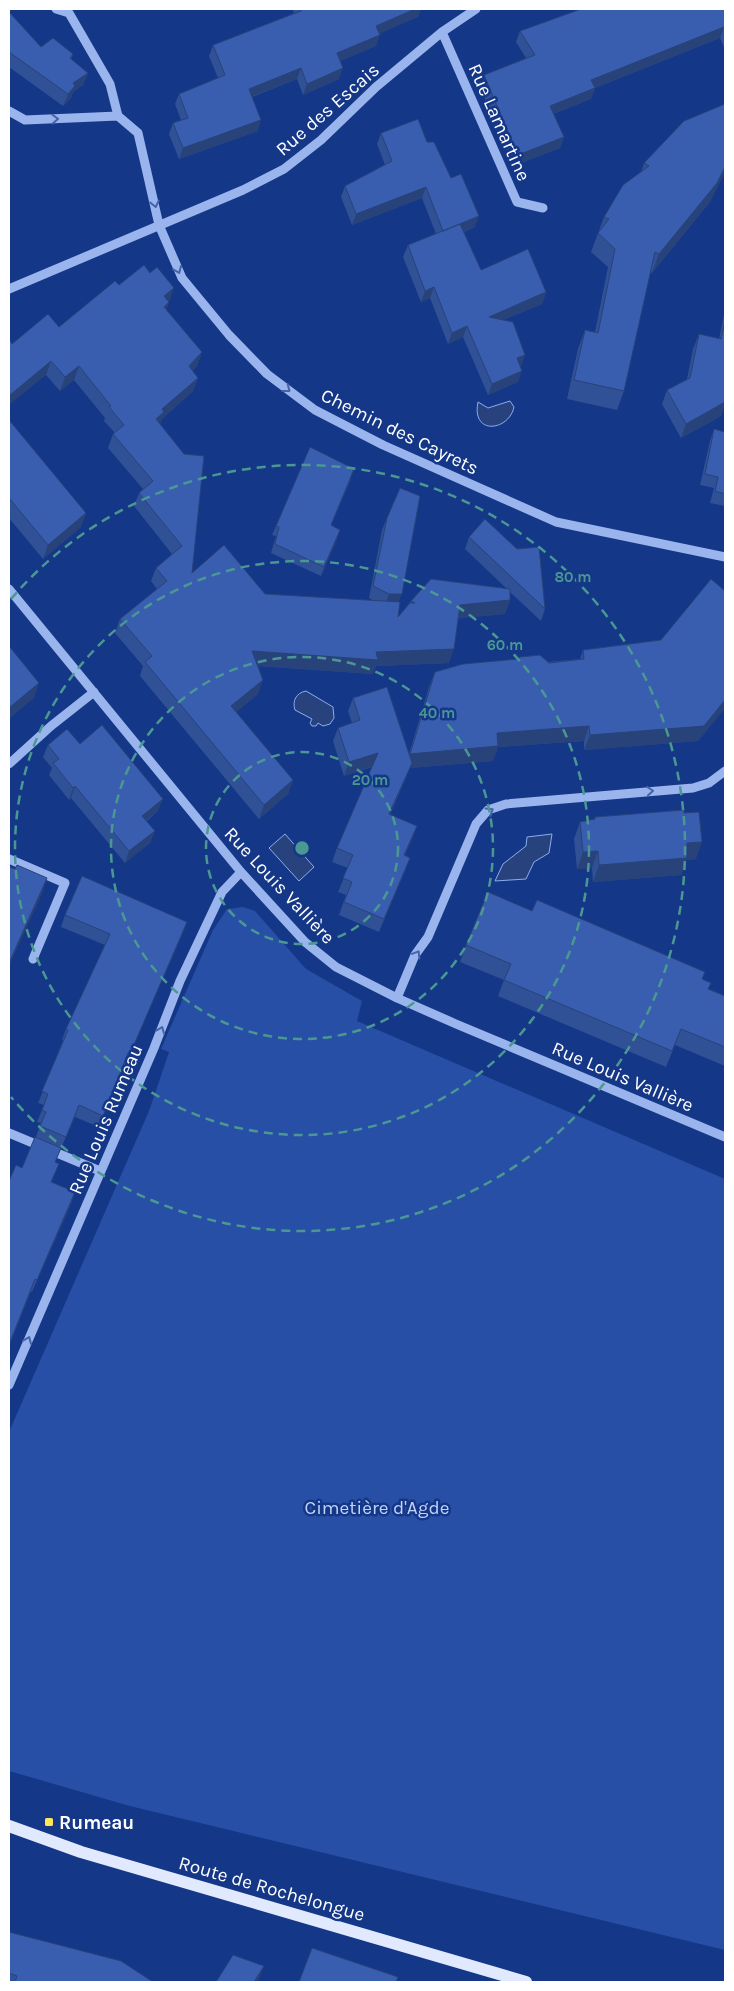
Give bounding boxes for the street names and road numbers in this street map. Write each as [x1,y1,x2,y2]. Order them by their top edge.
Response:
street label: Rue des Escais [272,59,384,161]
street label: Rue Lamartine [463,60,535,184]
street label: Chemin des Cayrets [317,384,482,480]
street label: Rue Louis Vallière [220,823,339,949]
street label: Rue Louis Vallière [549,1037,697,1117]
street label: Rue Louis Rumeau [64,1041,147,1198]
street label: Route de Rochelongue [176,1852,367,1926]

